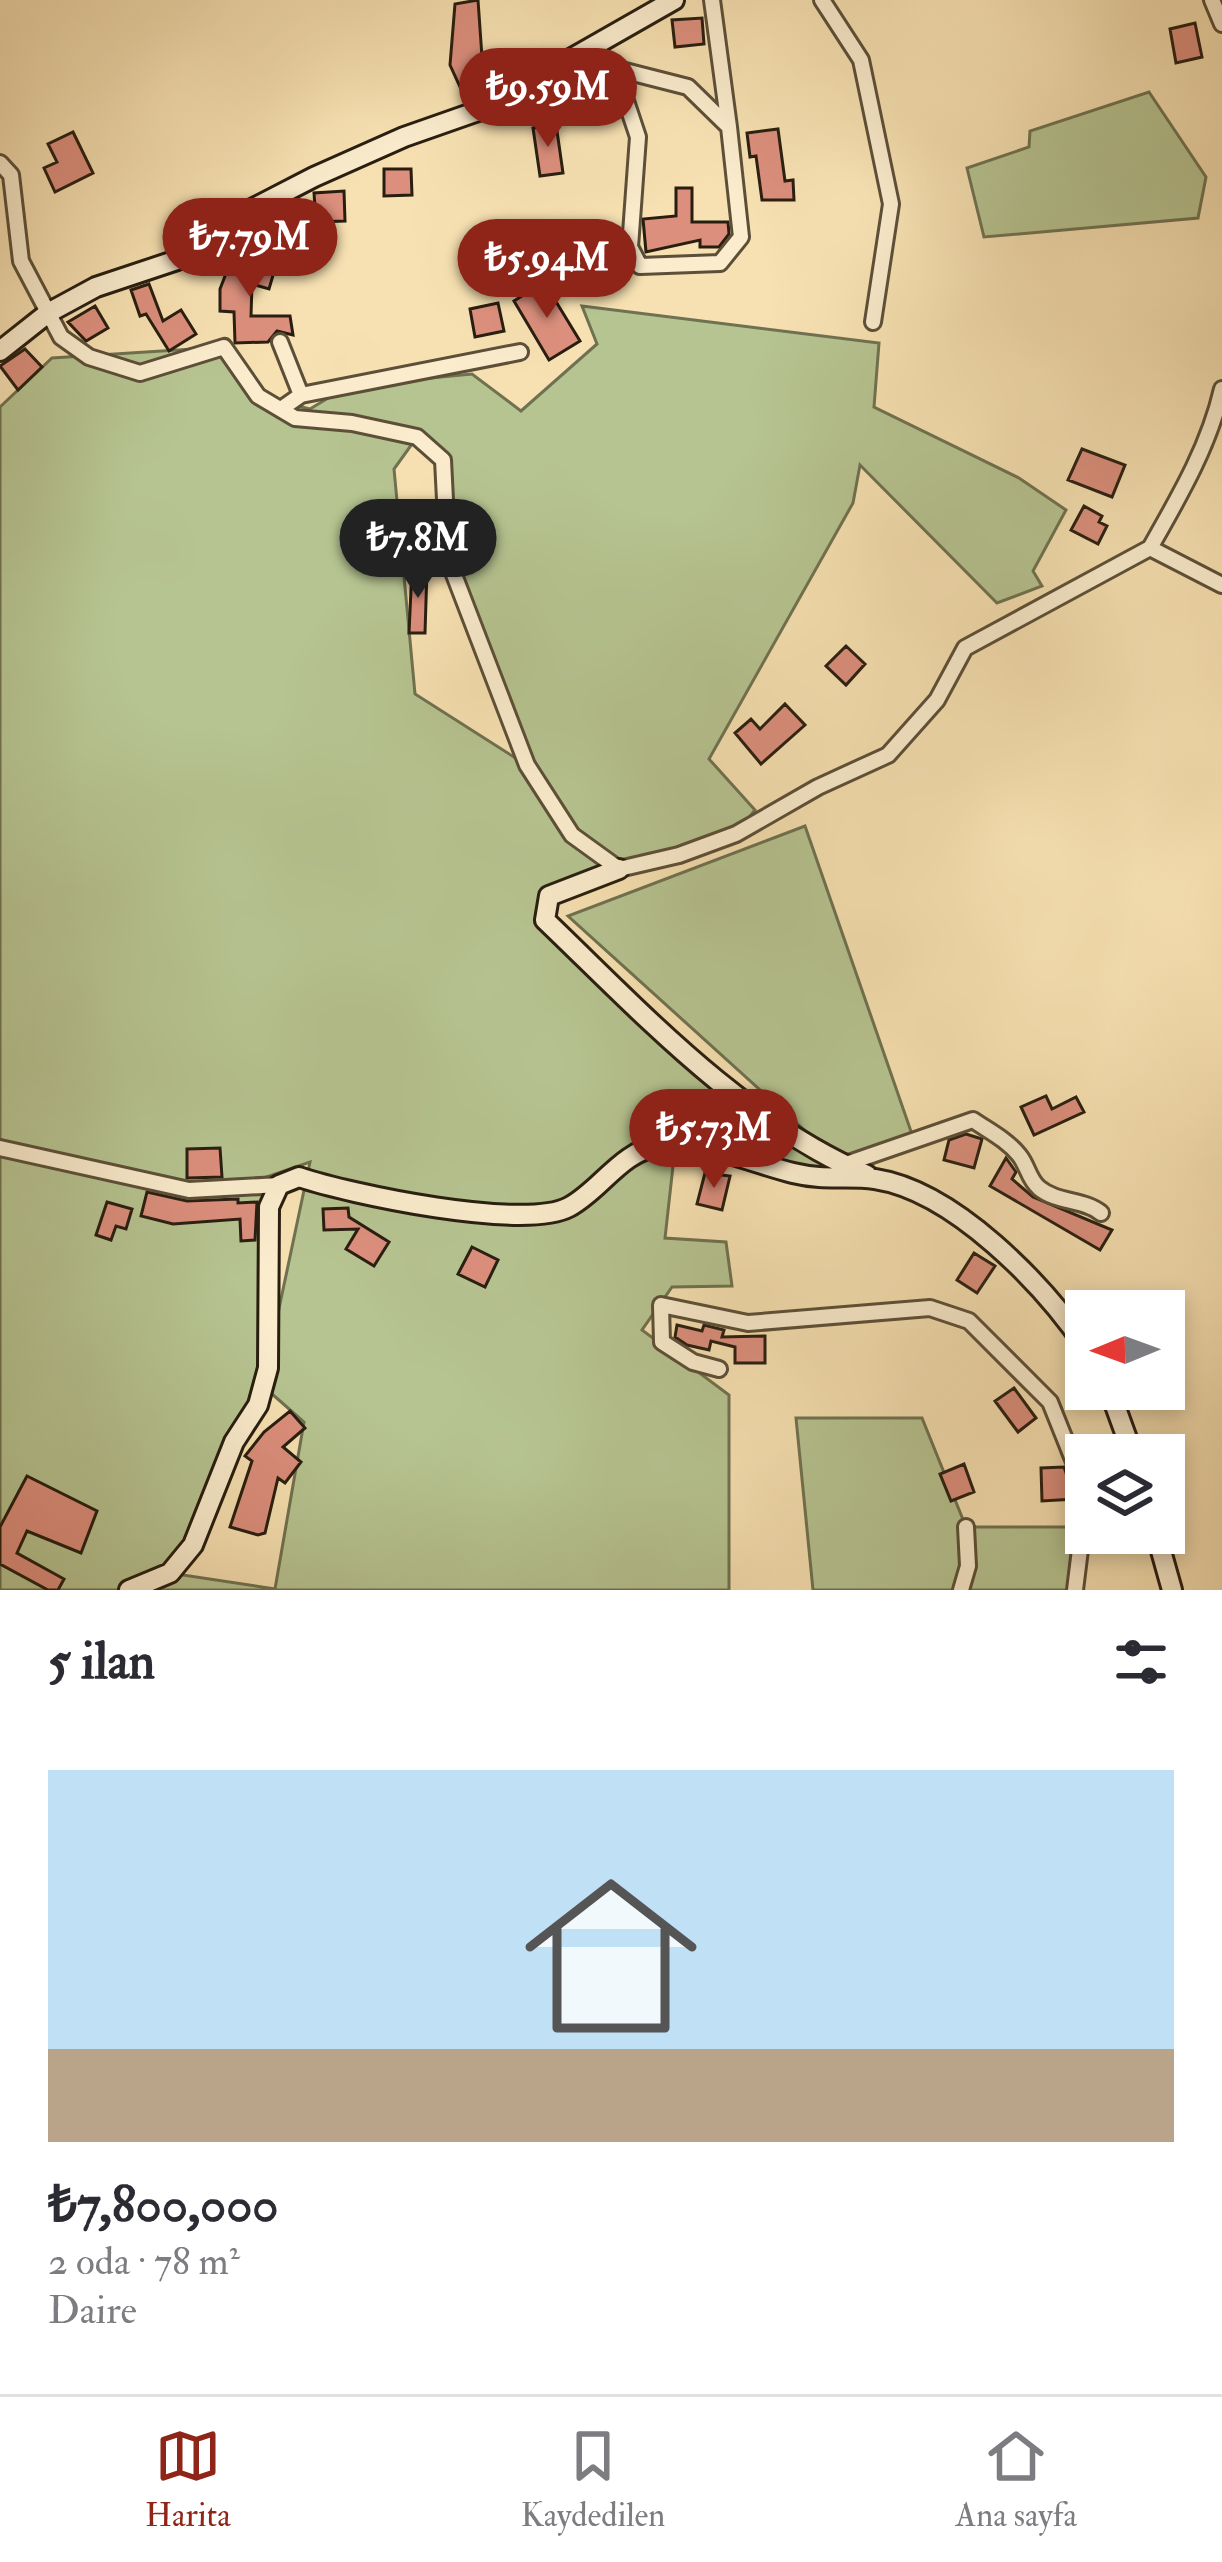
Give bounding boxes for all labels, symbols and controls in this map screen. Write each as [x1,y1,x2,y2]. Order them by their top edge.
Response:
pin: ₺9.59M [450,48,646,150]
text: ₺9.59M [486,62,610,111]
pin: ₺7.79M [152,198,348,300]
text: ₺7.79M [189,212,311,261]
pin: ₺5.94M [449,219,645,321]
text: ₺5.94M [484,233,610,282]
pin: ₺7.8M [334,499,502,601]
text: ₺7.8M [367,513,469,562]
pin: ₺5.73M [616,1089,812,1191]
text: ₺5.73M [656,1103,772,1152]
north arrow [1065,1290,1185,1410]
map controls [1065,1290,1185,1554]
button: layers [1065,1434,1185,1554]
icon: filters [1108,1629,1174,1695]
text: 5 ilan [48,1630,155,1694]
icon: home [503,1848,719,2064]
text: ₺7,800,000 [48,2173,278,2237]
text: 2 oda · 78 m² [48,2237,240,2286]
text: Daire [48,2286,137,2335]
tab: Harita [145,2423,231,2536]
tab: Kaydedilen [521,2423,665,2536]
tab: Ana sayfa [955,2423,1077,2536]

